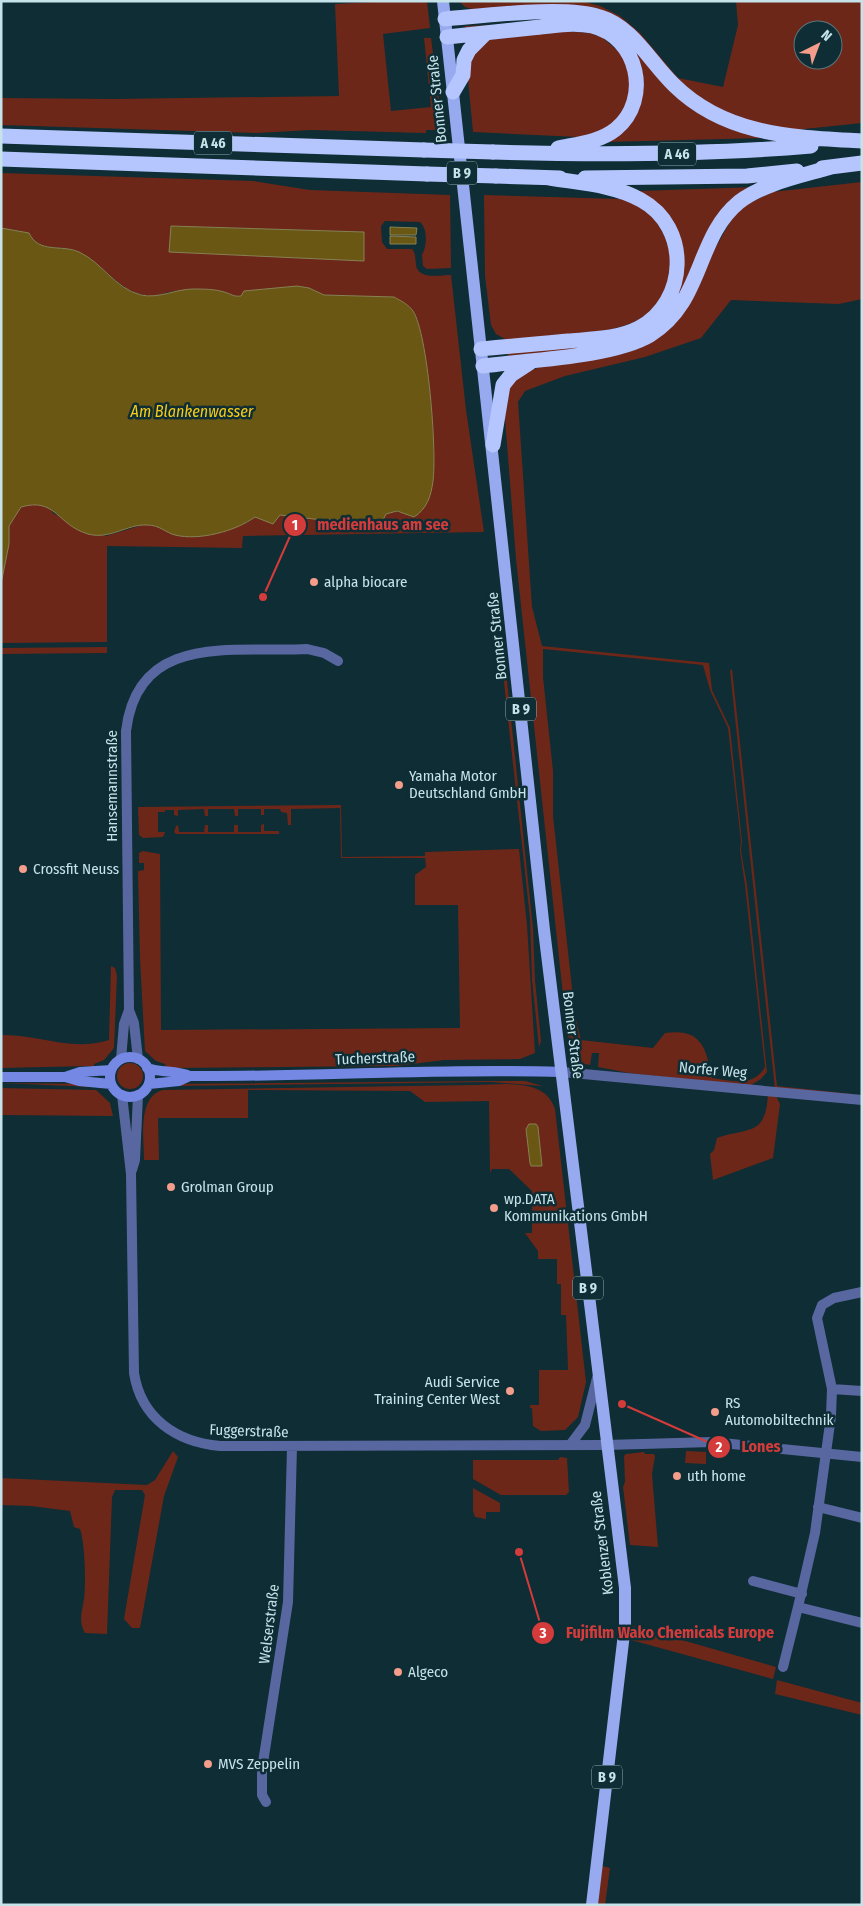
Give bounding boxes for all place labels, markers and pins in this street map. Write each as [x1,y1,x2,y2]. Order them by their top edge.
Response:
callout: medienhaus am see [282,509,459,540]
place label: alpha biocare [324,573,407,591]
marker: alpha biocare [308,576,320,588]
place label: Yamaha Motor Deutschland GmbH [409,767,527,802]
marker: Yamaha Motor Deutschland GmbH [393,779,405,791]
place label: Crossfit Neuss [33,860,119,878]
marker: Crossfit Neuss [17,863,29,875]
place label: Grolman Group [181,1178,274,1196]
marker: Grolman Group [165,1181,177,1193]
place label: wp.DATA Kommunikations GmbH [504,1190,648,1225]
marker: wp.DATA Kommunikations GmbH [488,1202,500,1214]
place label: Audi Service Training Center West [374,1373,500,1408]
marker: Audi Service Training Center West [504,1385,516,1397]
place label: RS Automobiltechnik [725,1394,834,1429]
marker: RS Automobiltechnik [709,1406,721,1418]
callout: Lones [706,1431,790,1462]
place label: uth home [687,1467,746,1485]
marker: uth home [671,1470,683,1482]
callout: Fujifilm Wako Chemicals Europe [531,1617,784,1648]
place label: Algeco [408,1663,448,1681]
marker: Algeco [392,1666,404,1678]
place label: MVS Zeppelin [218,1755,300,1773]
marker: MVS Zeppelin [202,1758,214,1770]

